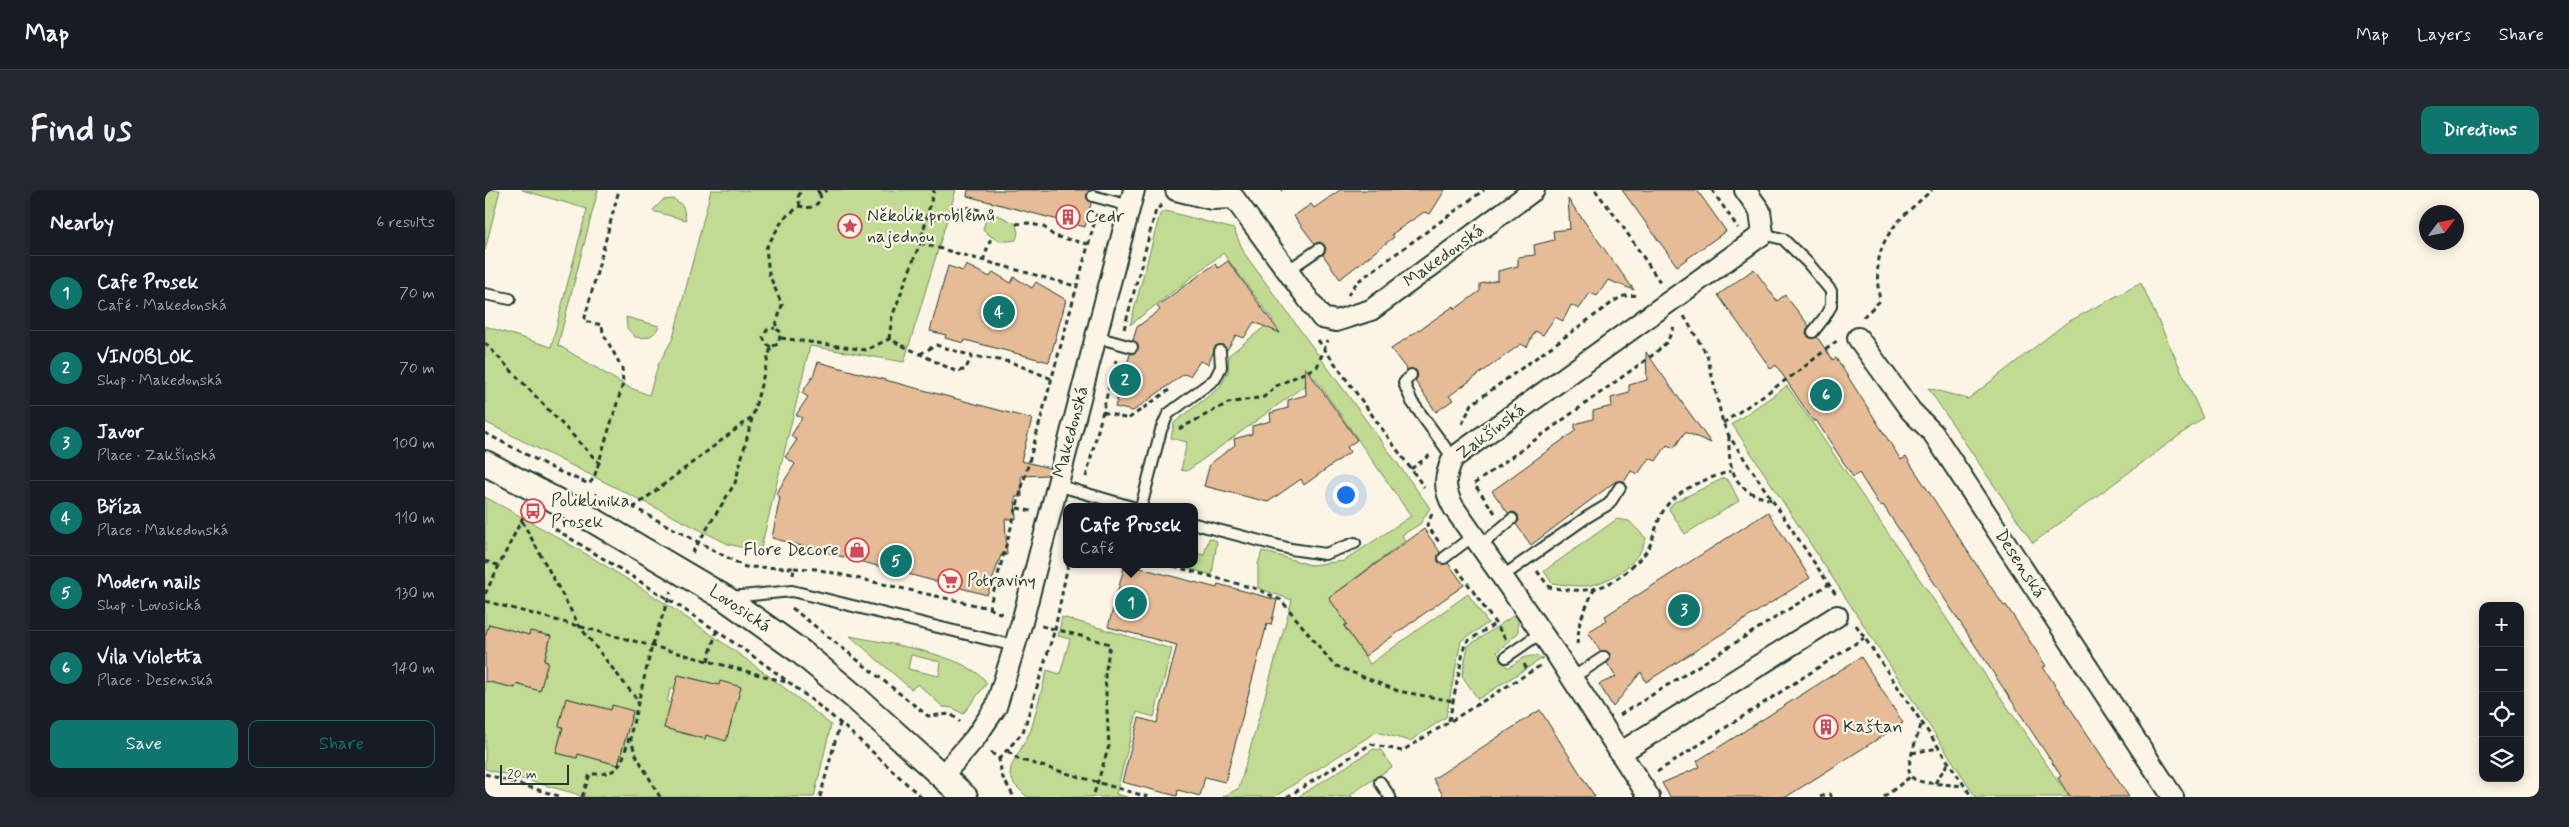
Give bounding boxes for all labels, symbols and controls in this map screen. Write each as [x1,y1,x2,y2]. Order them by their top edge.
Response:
text: Map [25,19,69,50]
text: Map [2356,23,2389,47]
text: Layers [2417,23,2471,47]
text: Share [2499,23,2544,47]
button: Directions [2421,106,2539,154]
text: Find us [30,107,132,153]
place label: Několik problémů najednou [867,204,995,249]
building icon: Cedr [1055,204,1081,230]
place label: Cedr [1085,205,1125,229]
north arrow [2419,205,2464,250]
text: Nearby [50,209,114,237]
text: 6 results [376,212,435,233]
place icon: Několik problémů najednou [837,213,863,239]
street label: Makedonská [1399,219,1489,293]
text: Cafe Prosek [97,270,198,295]
text: 1 [62,283,70,304]
text: 70 m [399,283,435,304]
pin: 4 [983,293,1015,331]
text: Café · Makedonská [97,295,227,316]
text: VINOBLOK [97,345,193,370]
text: 2 [62,358,70,379]
text: 70 m [399,358,435,379]
pin: 2 [1109,361,1141,399]
text: Shop · Makedonská [97,370,222,391]
pin: 6 [1810,376,1842,414]
street label: Makedonská [1047,383,1095,481]
street label: Zakšínská [1452,398,1530,466]
text: Javor [97,420,144,445]
text: 3 [62,433,70,454]
text: 100 m [392,433,435,454]
text: Place · Zakšínská [97,445,216,466]
your location [1333,482,1359,508]
place label: Poliklinika Prosek [551,489,629,534]
text: Bříza [97,495,142,520]
bus stop icon: Poliklinika Prosek [520,498,546,524]
popup [1063,503,1198,568]
text: 4 [61,508,71,529]
text: 110 m [394,508,435,529]
text: Cafe Prosek [1080,513,1181,538]
text: Place · Makedonská [97,520,228,541]
street label: Desenská [1989,525,2051,603]
shop icon: Flore Decore [844,537,870,563]
place label: Flore Decore [744,538,839,562]
text: Café [1080,538,1114,559]
pin: 5 [880,542,912,580]
supermarket icon: Potraviny [937,568,963,594]
place label: Potraviny [967,569,1036,593]
text: Modern nails [97,570,200,595]
street label: Lovosická [704,579,776,639]
text: 5 [61,583,71,604]
text: 130 m [394,583,435,604]
pin: 1 [1115,584,1147,622]
pin: 3 [1668,591,1700,629]
text: Shop · Lovosická [97,595,201,616]
map controls [2479,602,2524,782]
button: + [2479,602,2524,647]
text: Vila Violetta [97,645,202,670]
button: − [2479,647,2524,692]
text: 6 [62,658,70,679]
text: 140 m [391,658,435,679]
text: Place · Desenská [97,670,213,691]
button: locate [2479,692,2524,737]
building icon: Kaštan [1813,714,1839,740]
place label: Kaštan [1843,715,1903,739]
button: Save [50,720,238,768]
button: Share [248,720,435,768]
button: layers [2479,737,2524,782]
scale bar [500,762,569,785]
text: 20 m [507,765,537,783]

